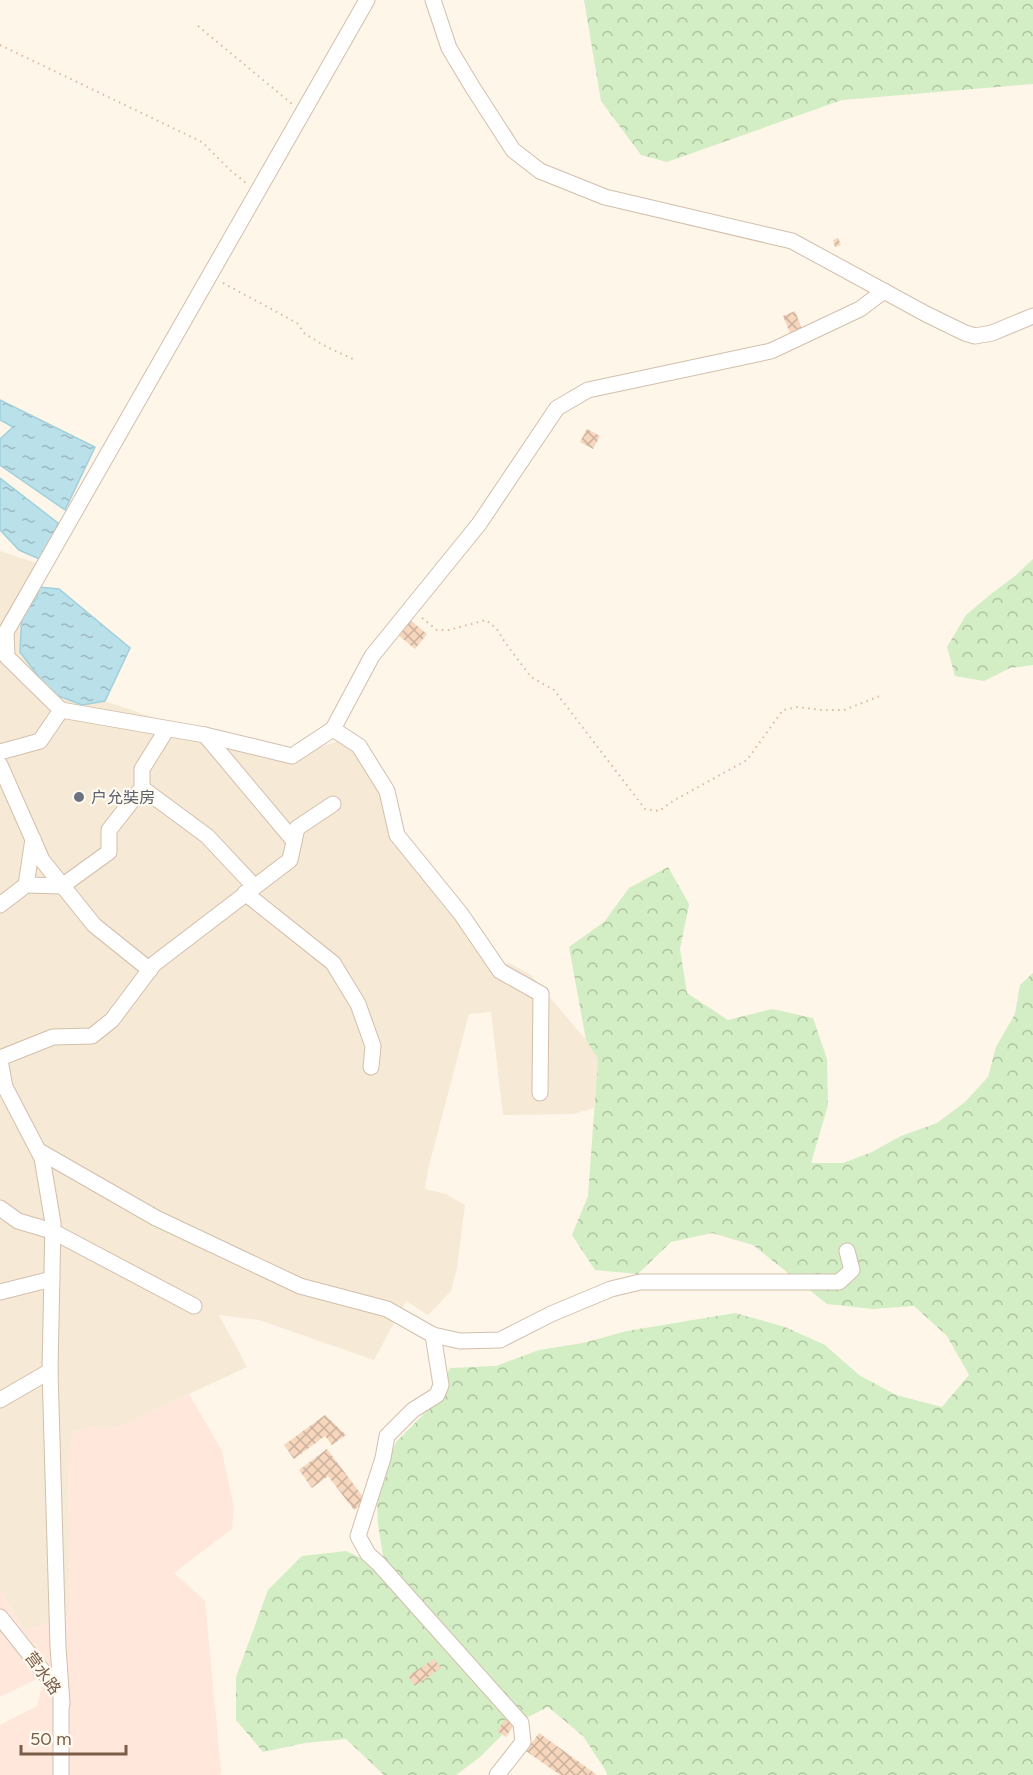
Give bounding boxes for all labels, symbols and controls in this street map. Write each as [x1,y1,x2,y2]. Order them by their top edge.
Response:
place label: 户允奘房 [91,788,155,807]
marker: 户允奘房 [72,790,86,804]
street label: 营水路 [21,1648,65,1698]
scale bar [21,1718,126,1756]
text: 50 m [30,1728,72,1750]

